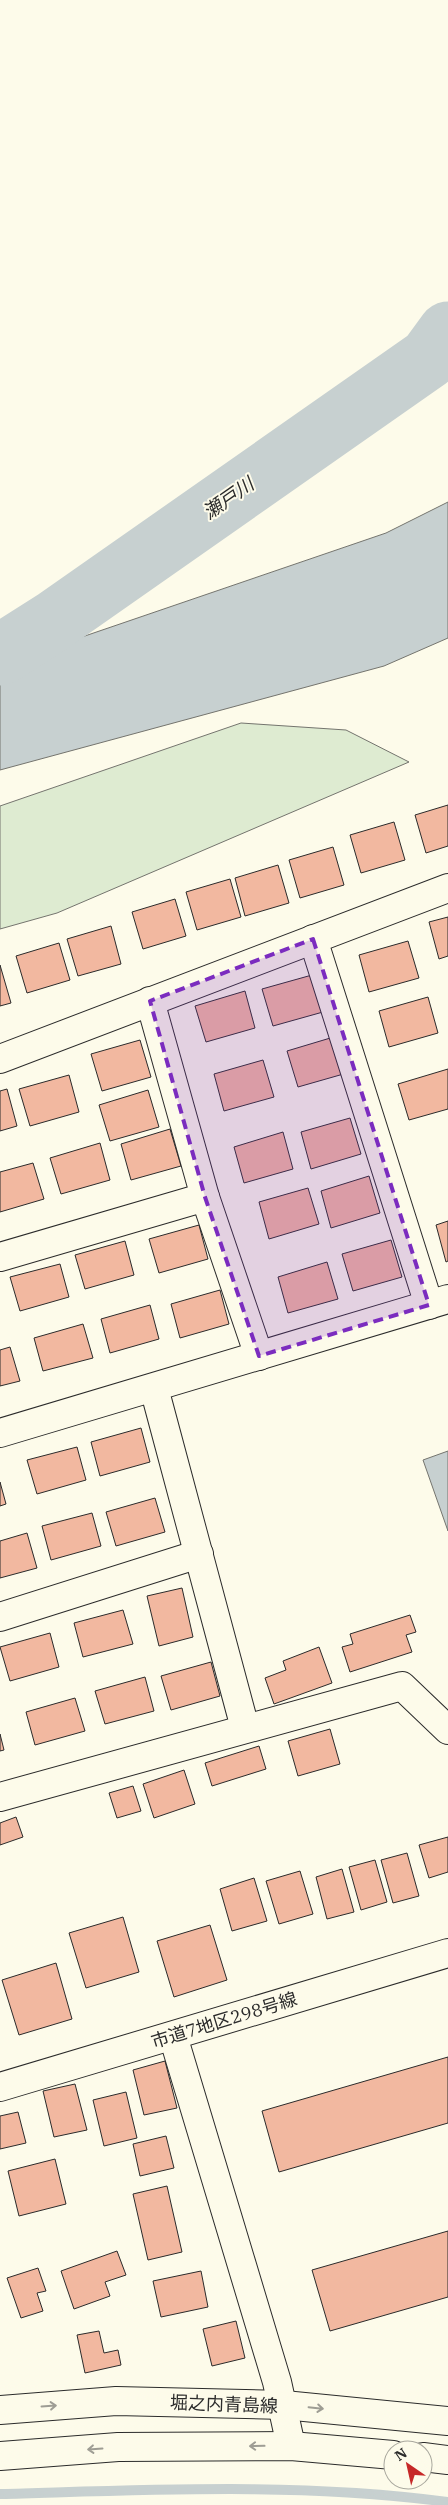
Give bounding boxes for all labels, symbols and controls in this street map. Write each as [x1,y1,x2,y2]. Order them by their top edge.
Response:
water label: 瀬戸川 [198,471,260,524]
street label: 市道7地区298号線 [148,1987,300,2053]
street label: 堀之内青島線 [170,2391,278,2417]
one-way arrow [40,2401,56,2411]
one-way arrow [307,2403,323,2413]
north arrow [383,2440,433,2490]
one-way arrow [249,2441,266,2451]
one-way arrow [87,2444,103,2453]
text: N [391,2444,410,2465]

